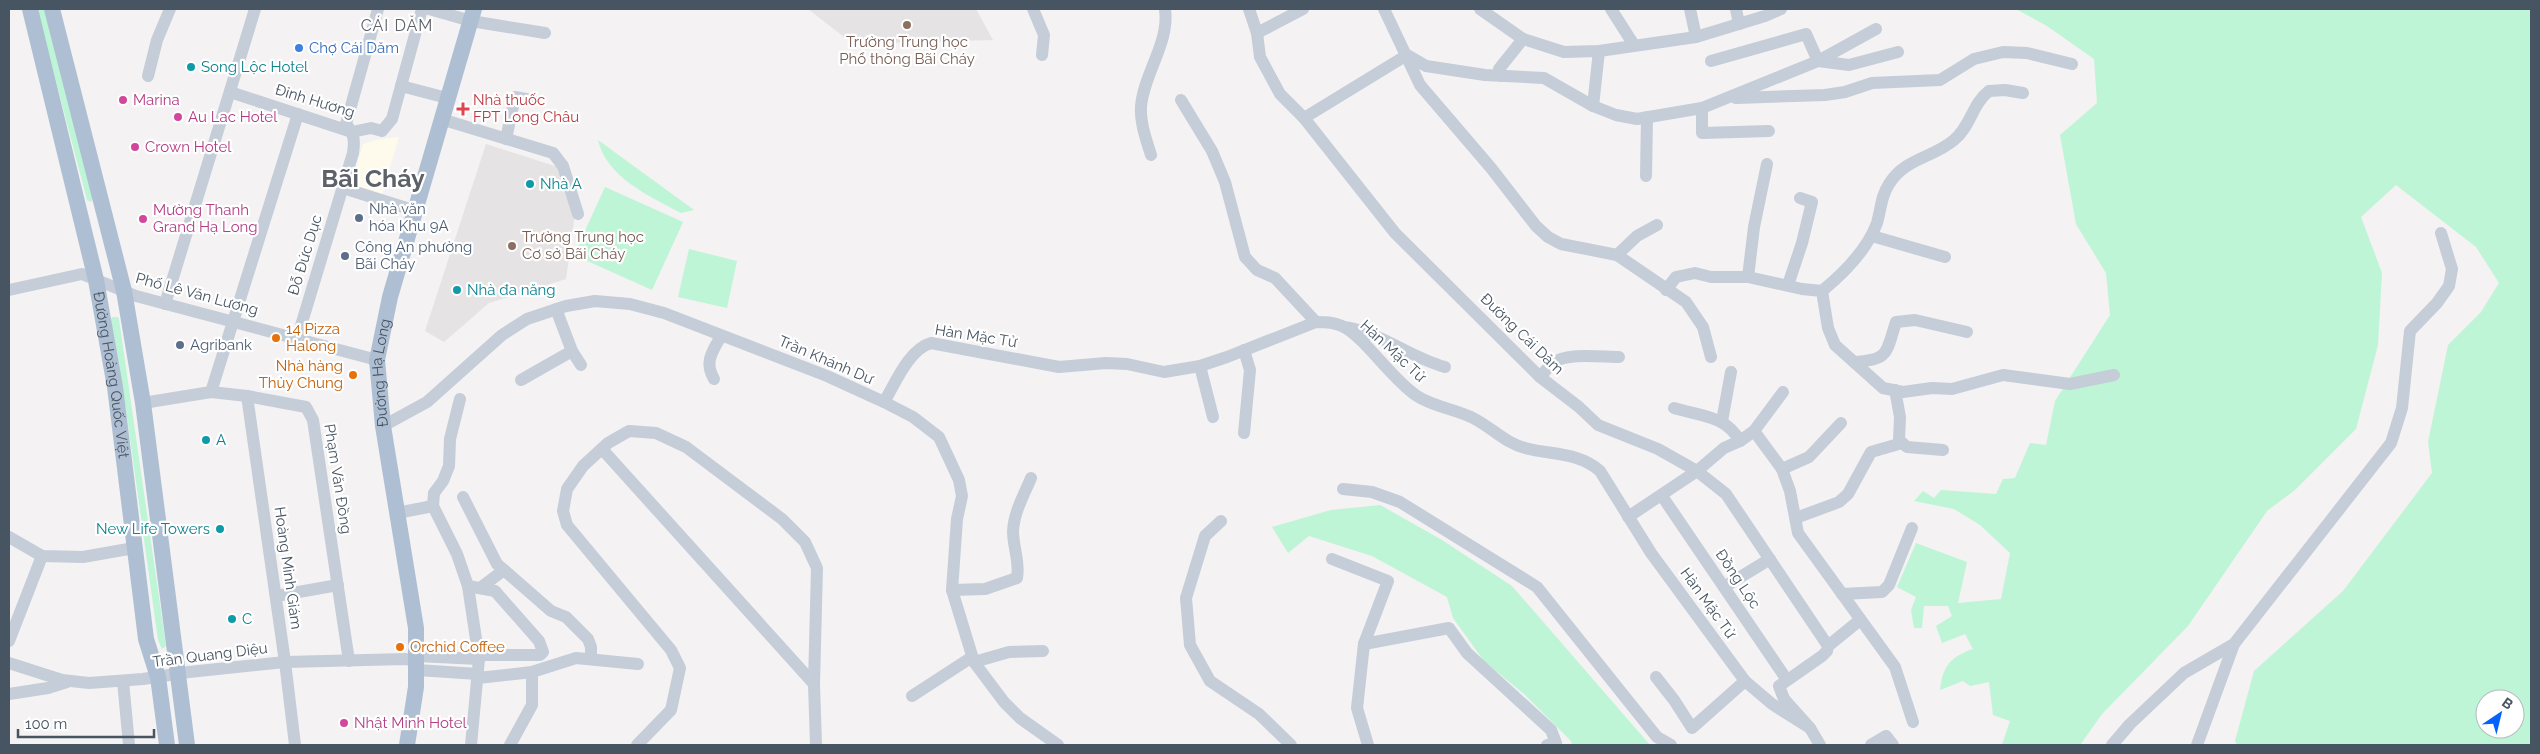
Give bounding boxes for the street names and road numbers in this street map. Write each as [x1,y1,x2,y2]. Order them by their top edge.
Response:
street label: Đỉnh Hương [273,80,357,122]
street label: Đỗ Đức Dục [284,213,326,297]
street label: Phố Lê Văn Lương [134,269,260,319]
street label: Đường Hoàng Quốc Việt [89,290,133,459]
street label: Đường Cái Dăm [1477,290,1567,378]
street label: Hàn Mặc Tử [1357,316,1430,387]
street label: Đường Hạ Long [368,317,394,428]
street label: Hàn Mặc Tử [934,321,1019,352]
street label: Trần Khánh Dư [776,332,877,389]
street label: Phạm Văn Đồng [320,423,356,535]
street label: Hoàng Minh Giám [270,506,306,630]
street label: Đồng Lộc [1712,546,1764,612]
street label: Hàn Mặc Tử [1676,564,1740,643]
street label: Trần Quang Diệu [151,639,269,671]

